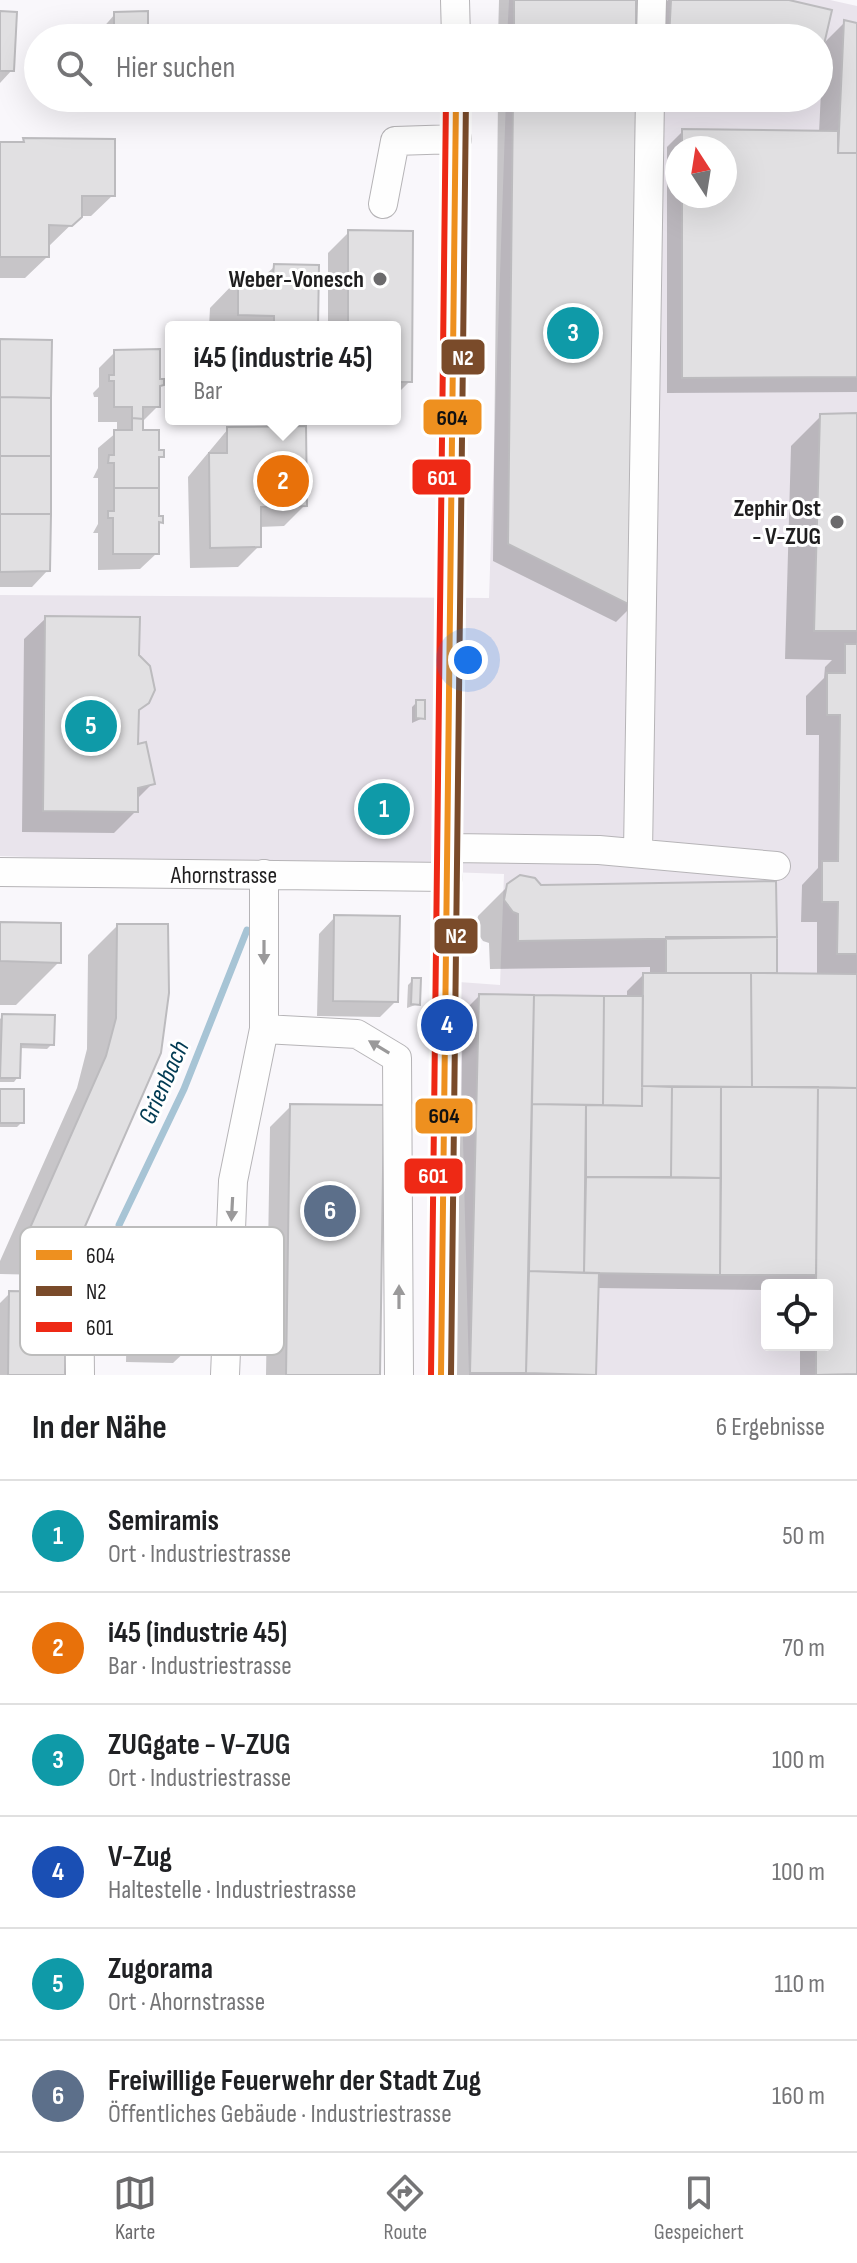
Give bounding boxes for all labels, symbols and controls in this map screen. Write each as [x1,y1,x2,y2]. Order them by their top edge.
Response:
search box [24,24,833,112]
icon: search [52,46,96,90]
text: Hier suchen [116,50,235,86]
north arrow [665,136,737,208]
place label: Weber-Vonesch [228,265,364,294]
marker: Weber-Vonesch [371,270,389,288]
pin: 3 [547,303,599,363]
popup [165,321,401,425]
line badge: N2 [440,338,486,376]
text: i45 (industrie 45) [193,340,373,376]
text: N2 [452,345,474,372]
text: Bar [193,376,223,407]
line badge: 604 [422,398,483,436]
text: 604 [436,405,468,432]
pin: 2 [257,451,309,511]
line badge: 601 [411,458,472,496]
text: 601 [427,465,457,492]
place label: Zephir Ost - V-ZUG [734,494,821,551]
marker: Zephir Ost - V-ZUG [828,513,846,531]
your location [448,640,488,680]
pin: 5 [65,696,117,756]
pin: 1 [358,779,410,839]
street label: Ahornstrasse [170,861,277,890]
line badge: N2 [433,917,479,955]
text: N2 [445,923,467,950]
one-way arrow [258,940,270,965]
pin: 4 [421,995,473,1055]
water label: Grienbach [132,1036,196,1129]
one-way arrow [368,1040,390,1054]
line badge: 604 [414,1097,474,1135]
text: 604 [428,1103,460,1130]
line badge: 601 [403,1157,464,1195]
text: 601 [418,1163,448,1190]
pin: 6 [304,1181,356,1241]
one-way arrow [226,1197,239,1222]
legend [20,1227,284,1355]
text: 604 [86,1243,115,1270]
text: N2 [86,1279,106,1306]
map controls [761,1279,833,1351]
button: locate [761,1279,833,1351]
one-way arrow [393,1284,405,1309]
text: 601 [86,1315,113,1342]
text: In der Nähe [32,1407,167,1448]
text: 6 Ergebnisse [716,1412,825,1443]
text: Semiramis [108,1503,219,1539]
text: 1 [53,1521,63,1552]
text: 50 m [782,1521,825,1552]
text: Ort · Industriestrasse [108,1539,291,1570]
text: i45 (industrie 45) [108,1615,287,1651]
text: 2 [52,1633,64,1664]
text: 70 m [782,1633,825,1664]
text: Bar · Industriestrasse [108,1651,292,1682]
text: ZUGgate - V-ZUG [108,1727,291,1763]
text: 3 [52,1745,64,1776]
text: 100 m [772,1745,825,1776]
text: Ort · Industriestrasse [108,1763,291,1794]
text: V-Zug [108,1839,172,1875]
text: 4 [52,1857,64,1888]
text: 100 m [772,1857,825,1888]
text: Haltestelle · Industriestrasse [108,1875,357,1906]
text: Zugorama [108,1951,213,1987]
text: 5 [52,1969,64,2000]
text: 110 m [774,1969,825,2000]
text: Ort · Ahornstrasse [108,1987,265,2018]
text: Freiwillige Feuerwehr der Stadt Zug [108,2063,481,2099]
text: 6 [52,2081,64,2112]
text: 160 m [772,2081,825,2112]
text: Öffentliches Gebäude · Industriestrasse [108,2099,452,2130]
tab: Karte [113,2171,157,2246]
tab: Route [383,2171,427,2246]
tab: Gespeichert [654,2171,744,2246]

